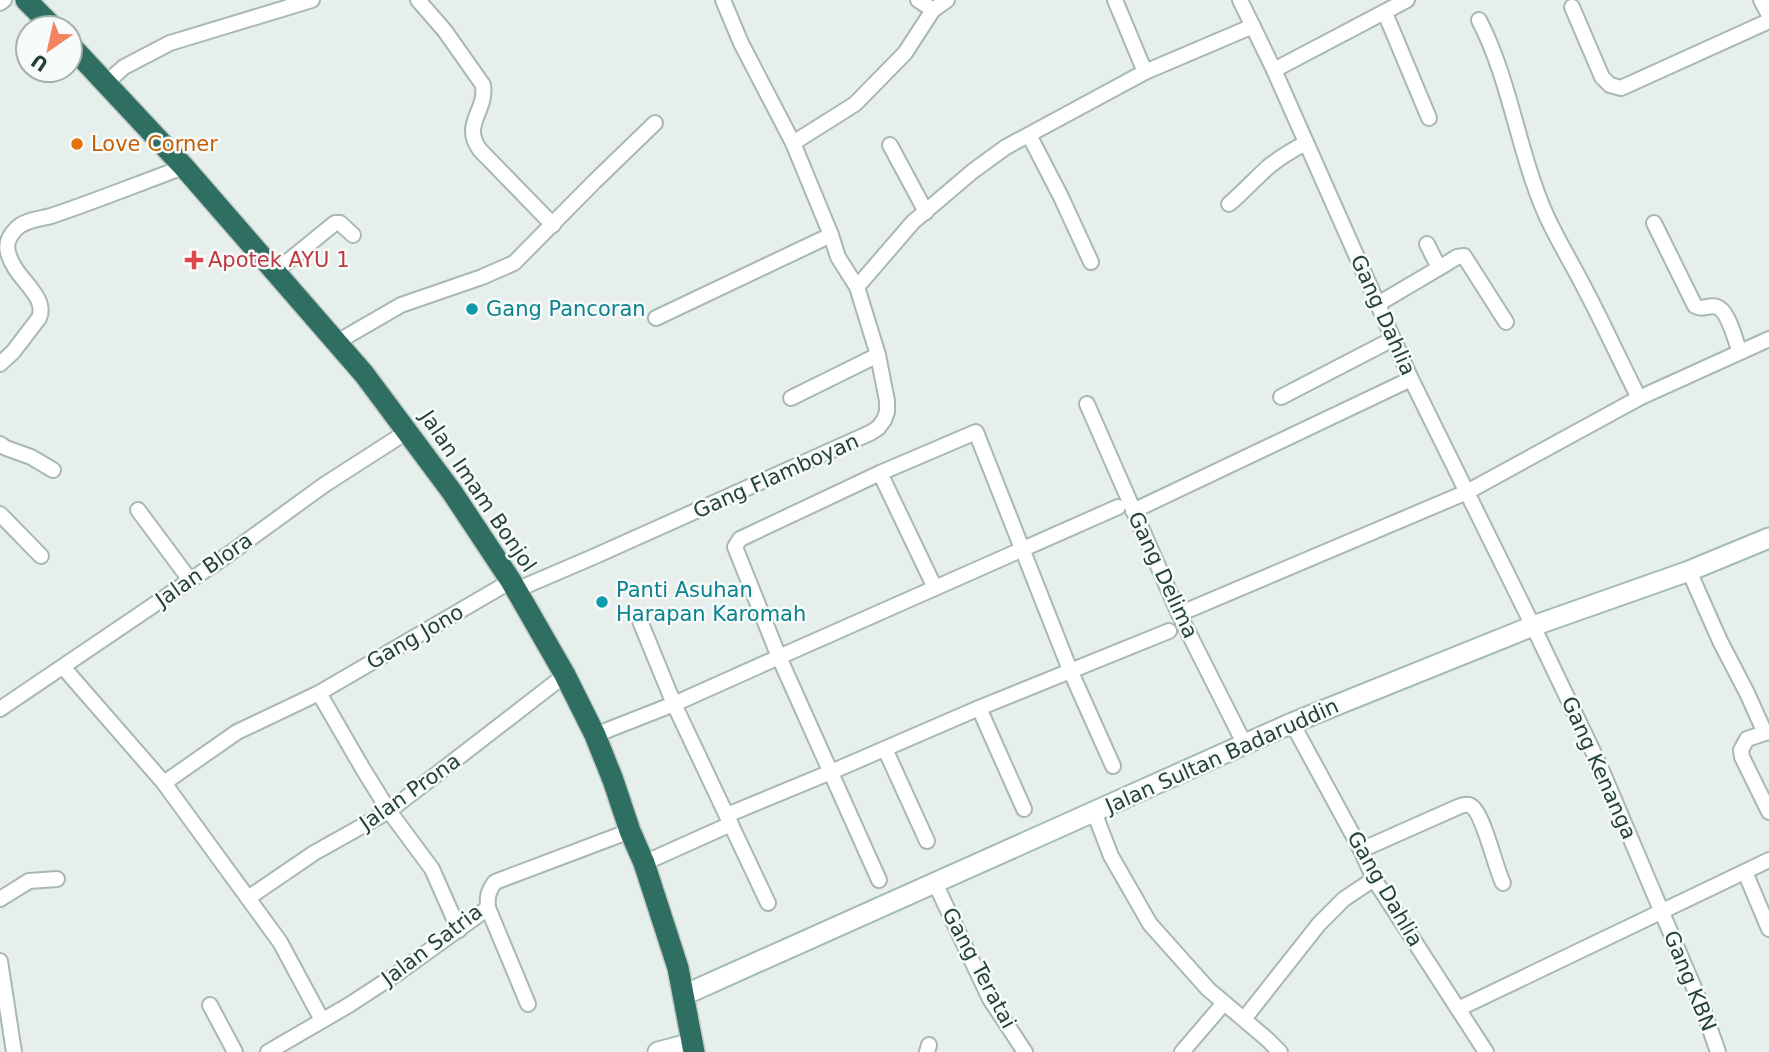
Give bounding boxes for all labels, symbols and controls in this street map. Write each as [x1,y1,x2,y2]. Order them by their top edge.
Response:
north arrow [14,14,84,84]
text: U [27,50,52,77]
place label: Love Corner [91,132,218,156]
marker: Love Corner [69,136,85,152]
place label: Apotek AYU 1 [208,248,350,272]
street label: Gang Dahlia [1346,251,1420,379]
marker: Apotek AYU 1 [186,252,202,268]
place label: Gang Pancoran [486,297,646,321]
marker: Gang Pancoran [464,301,480,317]
street label: Jalan Imam Bonjol [414,404,541,576]
street label: Gang Flamboyan [690,429,862,523]
street label: Gang Delima [1123,508,1203,642]
street label: Jalan Blora [149,528,257,613]
place label: Panti Asuhan Harapan Karomah [616,578,806,626]
marker: Panti Asuhan Harapan Karomah [594,594,610,610]
street label: Gang Jono [362,600,468,674]
street label: Gang Kenanga [1557,693,1641,843]
street label: Jalan Sultan Badaruddin [1100,694,1342,819]
street label: Jalan Prona [353,749,465,837]
street label: Gang Dahlia [1342,827,1428,951]
street label: Jalan Satria [375,899,487,992]
street label: Gang Teratai [937,904,1021,1032]
street label: Gang KBN [1659,927,1721,1035]

